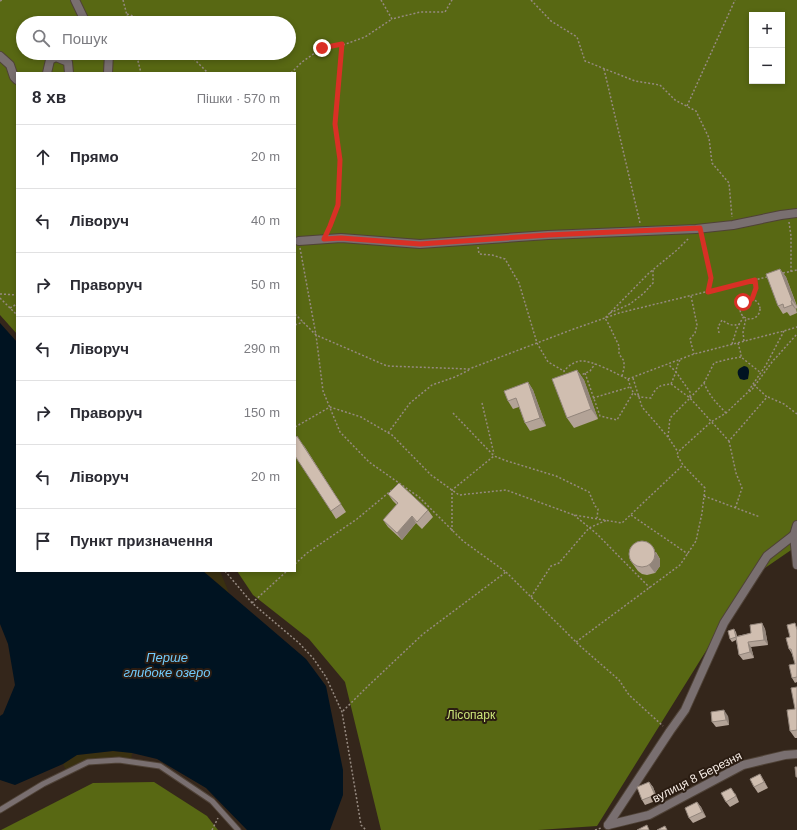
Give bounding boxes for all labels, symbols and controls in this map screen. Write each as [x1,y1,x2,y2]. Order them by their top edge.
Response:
map controls [749,12,785,84]
button: + [749,12,785,48]
search box [16,16,296,60]
icon: search [30,27,52,49]
text: Пошук [62,30,107,47]
route end [313,39,331,57]
button: − [749,48,785,84]
text: 8 хв [32,88,66,107]
text: Пішки · 570 m [197,91,280,106]
icon: ahead [32,146,54,168]
text: Прямо [70,148,119,165]
text: 20 m [251,149,280,164]
icon: left [32,210,54,232]
text: Ліворуч [70,212,129,229]
text: 40 m [251,213,280,228]
icon: right [32,274,54,296]
text: Праворуч [70,276,143,293]
text: 50 m [251,277,280,292]
route start [734,293,752,311]
icon: left [32,338,54,360]
text: Ліворуч [70,340,129,357]
text: 290 m [244,341,280,356]
icon: right [32,402,54,424]
text: Праворуч [70,404,143,421]
text: 150 m [244,405,280,420]
icon: left [32,466,54,488]
text: Ліворуч [70,468,129,485]
text: 20 m [251,469,280,484]
icon: arrive [32,530,54,552]
text: Пункт призначення [70,532,213,549]
water label: Перше глибоке озеро [123,650,211,680]
park label: Лісопарк [447,708,496,722]
street label: вулиця 8 Березня [650,748,744,806]

